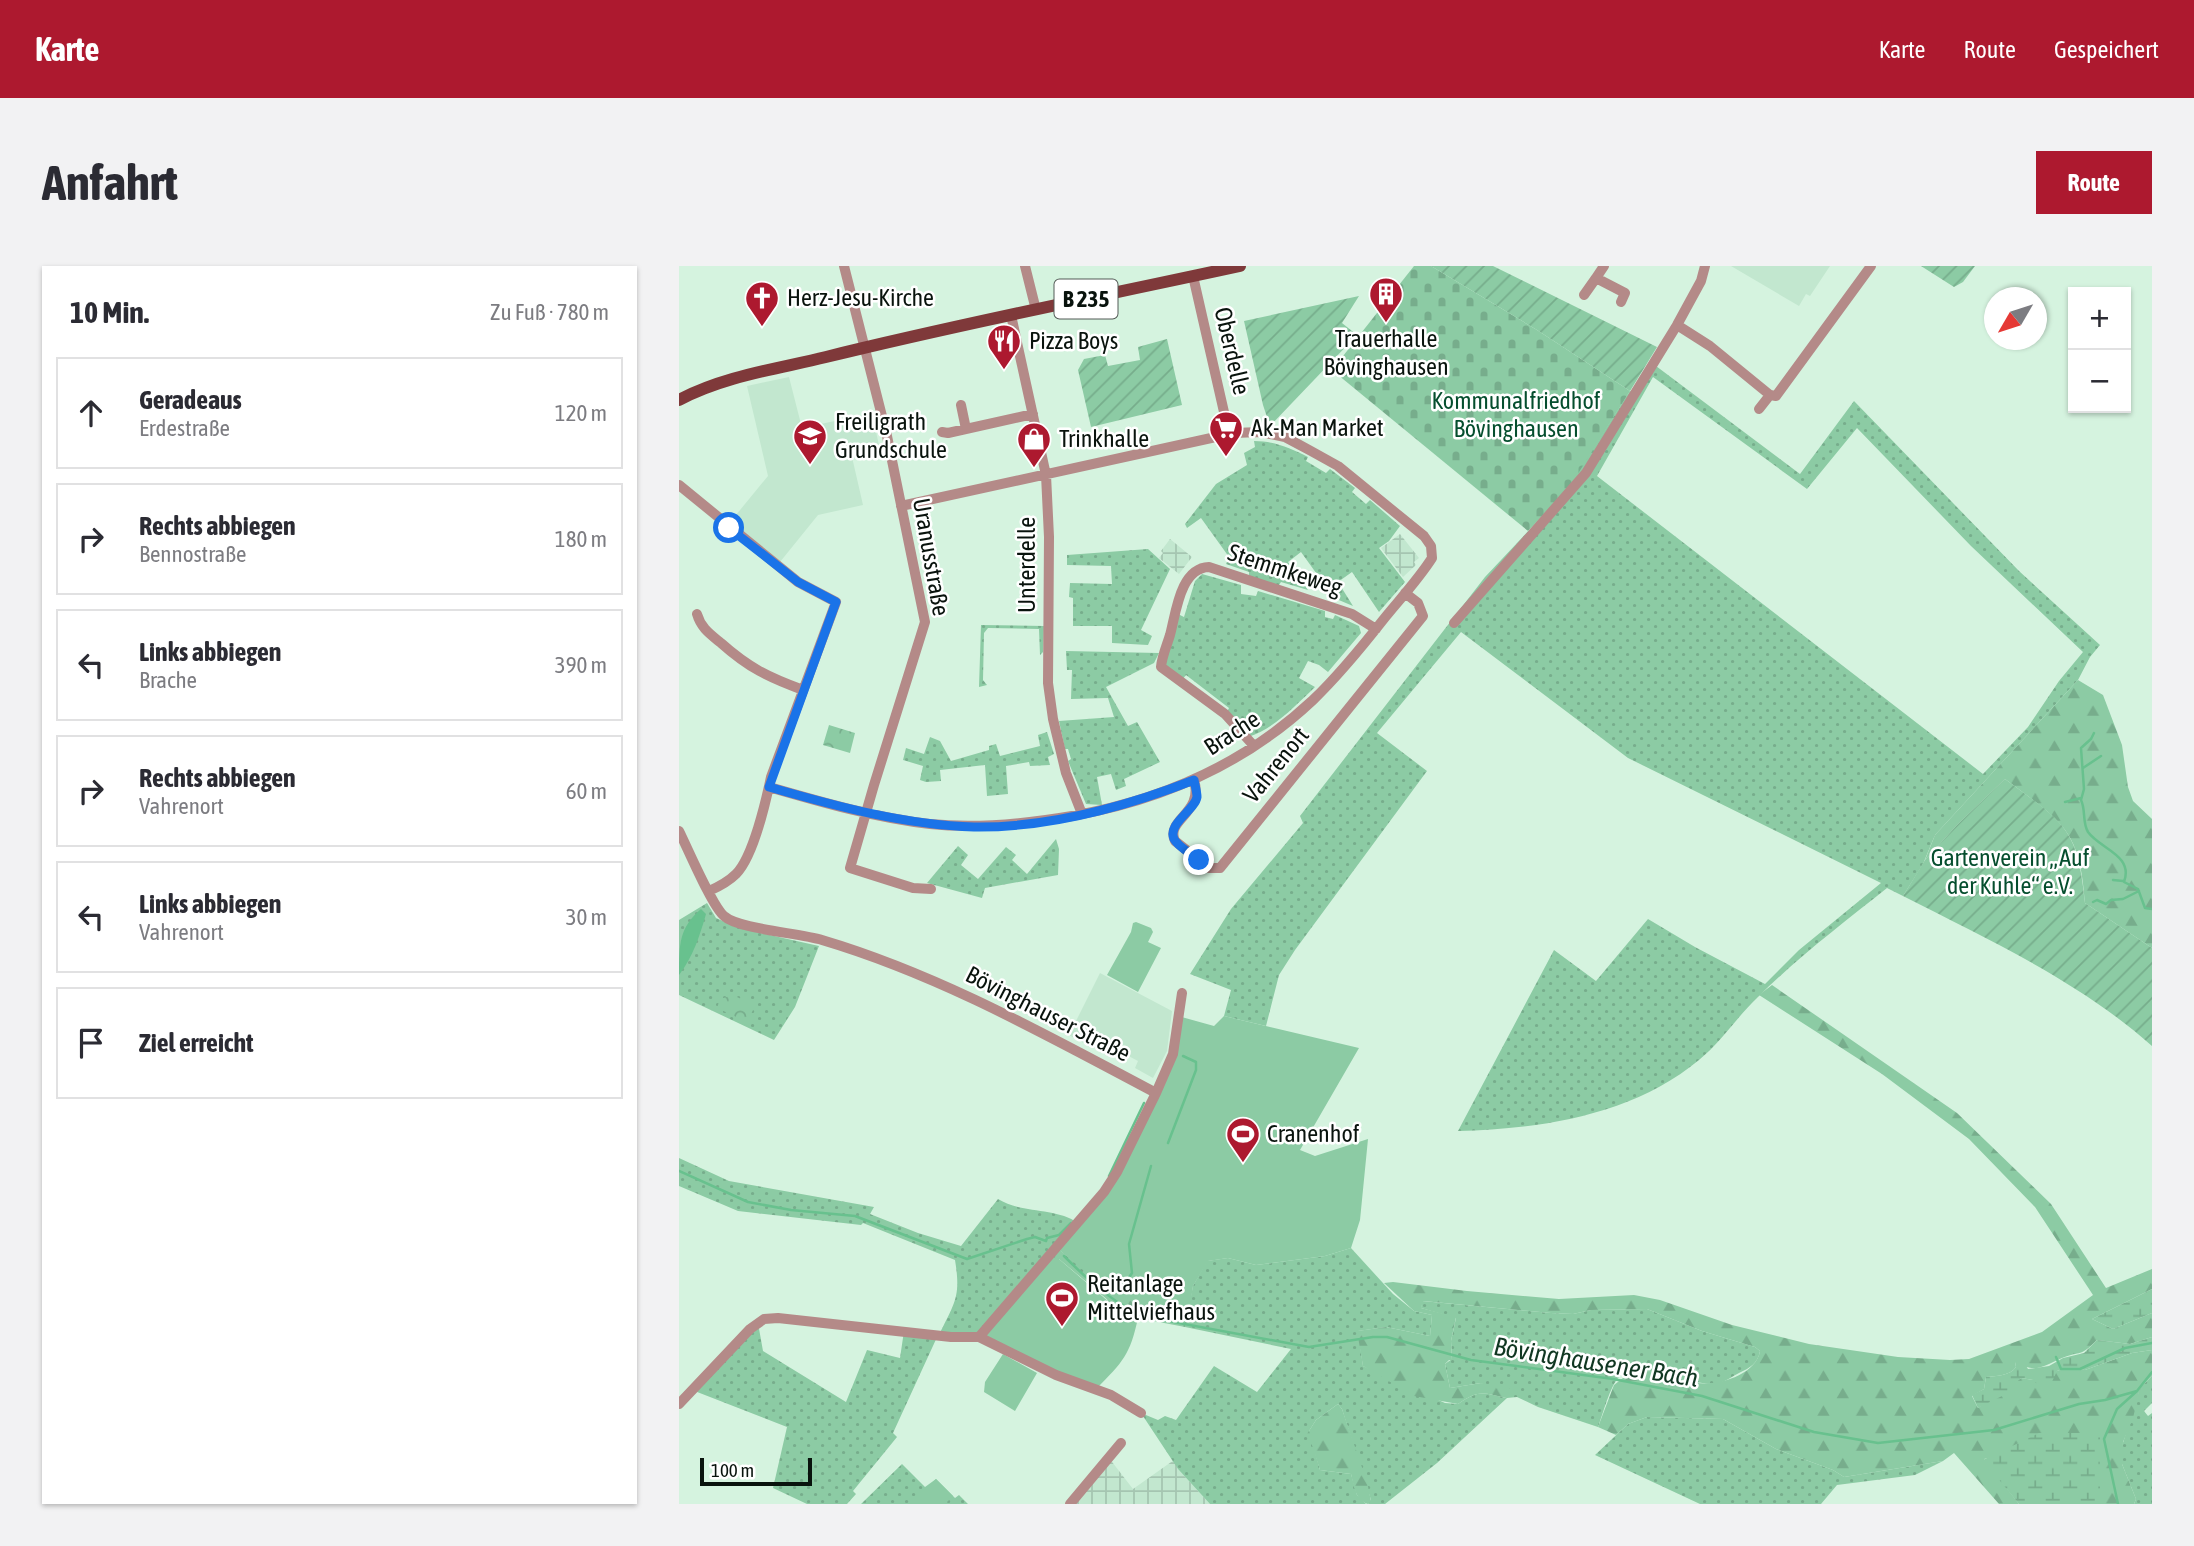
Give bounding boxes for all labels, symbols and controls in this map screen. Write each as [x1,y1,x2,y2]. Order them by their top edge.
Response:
text: Karte [35,30,99,68]
text: Karte [1879,36,1925,63]
text: Route [1963,36,2016,63]
text: Gespeichert [2054,36,2159,63]
button: Route [2036,151,2152,214]
text: Anfahrt [42,154,178,210]
building icon: Trauerhalle Bövinghausen [1367,275,1405,324]
church icon: Herz-Jesu-Kirche [743,279,781,328]
road number: B 235 [1055,280,1117,318]
place label: Herz-Jesu-Kirche [787,284,934,311]
north arrow [1984,287,2047,350]
map controls [2068,287,2131,413]
button: + [2068,287,2131,350]
text: 10 Min. [70,295,149,329]
text: Zu Fuß · 780 m [490,299,609,325]
street label: Oberdelle [1209,304,1256,397]
restaurant icon: Pizza Boys [985,322,1023,371]
place label: Trauerhalle Bövinghausen [1323,325,1449,380]
place label: Pizza Boys [1029,327,1118,354]
button: − [2068,350,2131,413]
text: Geradeaus [139,385,242,415]
park label: Kommunalfriedhof Bövinghausen [1432,387,1601,442]
icon: ahead [72,394,110,432]
text: 120 m [555,400,607,426]
place label: Freiligrath Grundschule [835,408,947,463]
supermarket icon: Ak-Man Market [1207,409,1245,458]
place label: Ak-Man Market [1251,414,1384,441]
text: Erdestraße [139,415,230,441]
school or university icon: Freiligrath Grundschule [791,417,829,466]
shop icon: Trinkhalle [1015,420,1053,469]
place label: Trinkhalle [1059,425,1149,452]
street label: Uranusstraße [908,496,955,618]
text: Rechts abbiegen [139,511,296,541]
route start [713,512,744,543]
street label: Unterdelle [1013,517,1040,613]
icon: right [72,520,110,558]
text: 180 m [555,526,607,552]
street label: Stemmkeweg [1225,538,1346,601]
text: Bennostraße [139,541,246,567]
text: Links abbiegen [139,637,281,667]
icon: left [72,646,110,684]
text: 390 m [555,652,607,678]
text: Brache [139,667,197,693]
street label: Brache [1199,705,1264,760]
street label: Vahrenort [1237,722,1314,808]
text: Rechts abbiegen [139,763,296,793]
icon: right [72,772,110,810]
text: 60 m [566,778,607,804]
text: Vahrenort [139,793,224,819]
route end [1183,844,1214,875]
park label: Gartenverein „Auf der Kuhle“ e.V. [1931,844,2090,899]
text: Links abbiegen [139,889,281,919]
icon: left [72,898,110,936]
text: 30 m [566,904,607,930]
text: Vahrenort [139,919,224,945]
street label: Bövinghauser Straße [962,960,1135,1067]
icon: arrive [72,1024,110,1062]
text: Ziel erreicht [139,1028,254,1058]
sports icon: Cranenhof [1224,1115,1262,1164]
place label: Cranenhof [1267,1120,1360,1147]
place label: Reitanlage Mittelviefhaus [1087,1270,1215,1325]
sports icon: Reitanlage Mittelviefhaus [1043,1279,1081,1328]
water label: Bövinghausener Bach [1492,1331,1701,1393]
scale bar [700,1455,812,1487]
text: 100 m [711,1459,754,1481]

